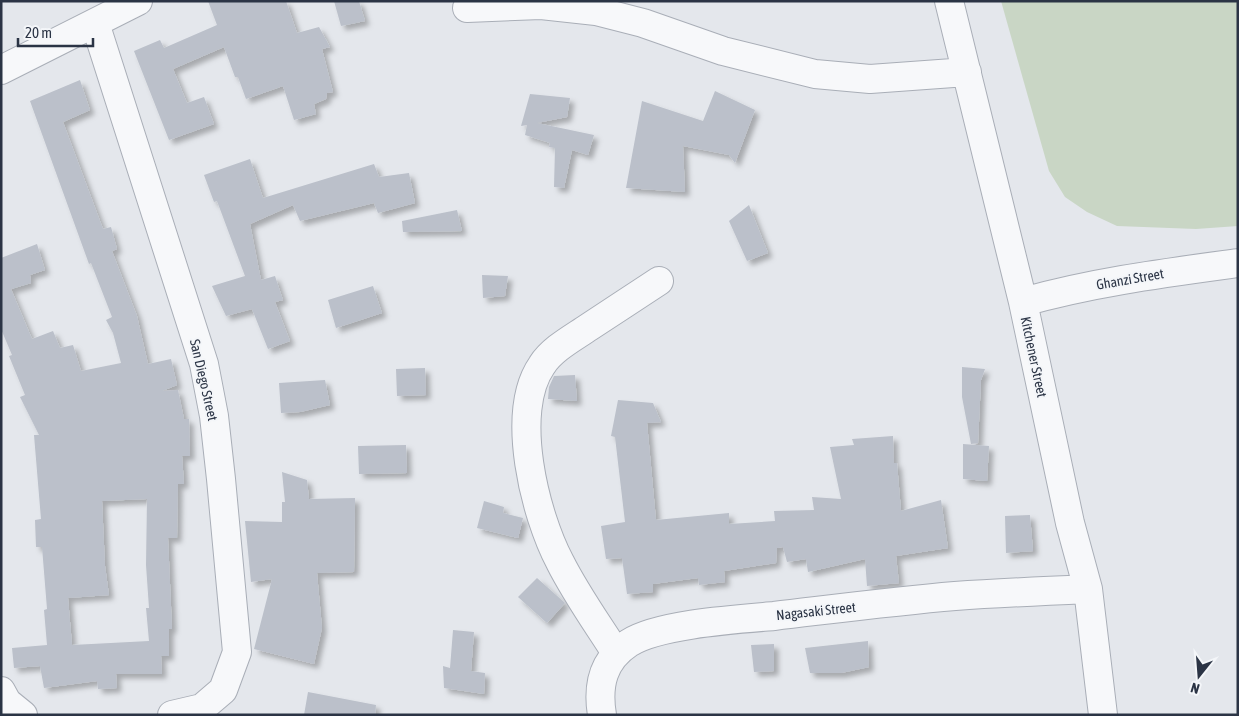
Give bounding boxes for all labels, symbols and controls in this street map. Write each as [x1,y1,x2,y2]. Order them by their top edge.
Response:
scale bar [18,15,92,47]
text: 20 m [25,24,52,41]
street label: Ghanzi Street [1095,265,1165,293]
street label: Kitchener Street [1018,315,1050,399]
street label: San Diego Street [187,338,221,422]
street label: Nagasaki Street [775,599,857,623]
north arrow [1174,651,1224,701]
text: N [1189,680,1201,697]

